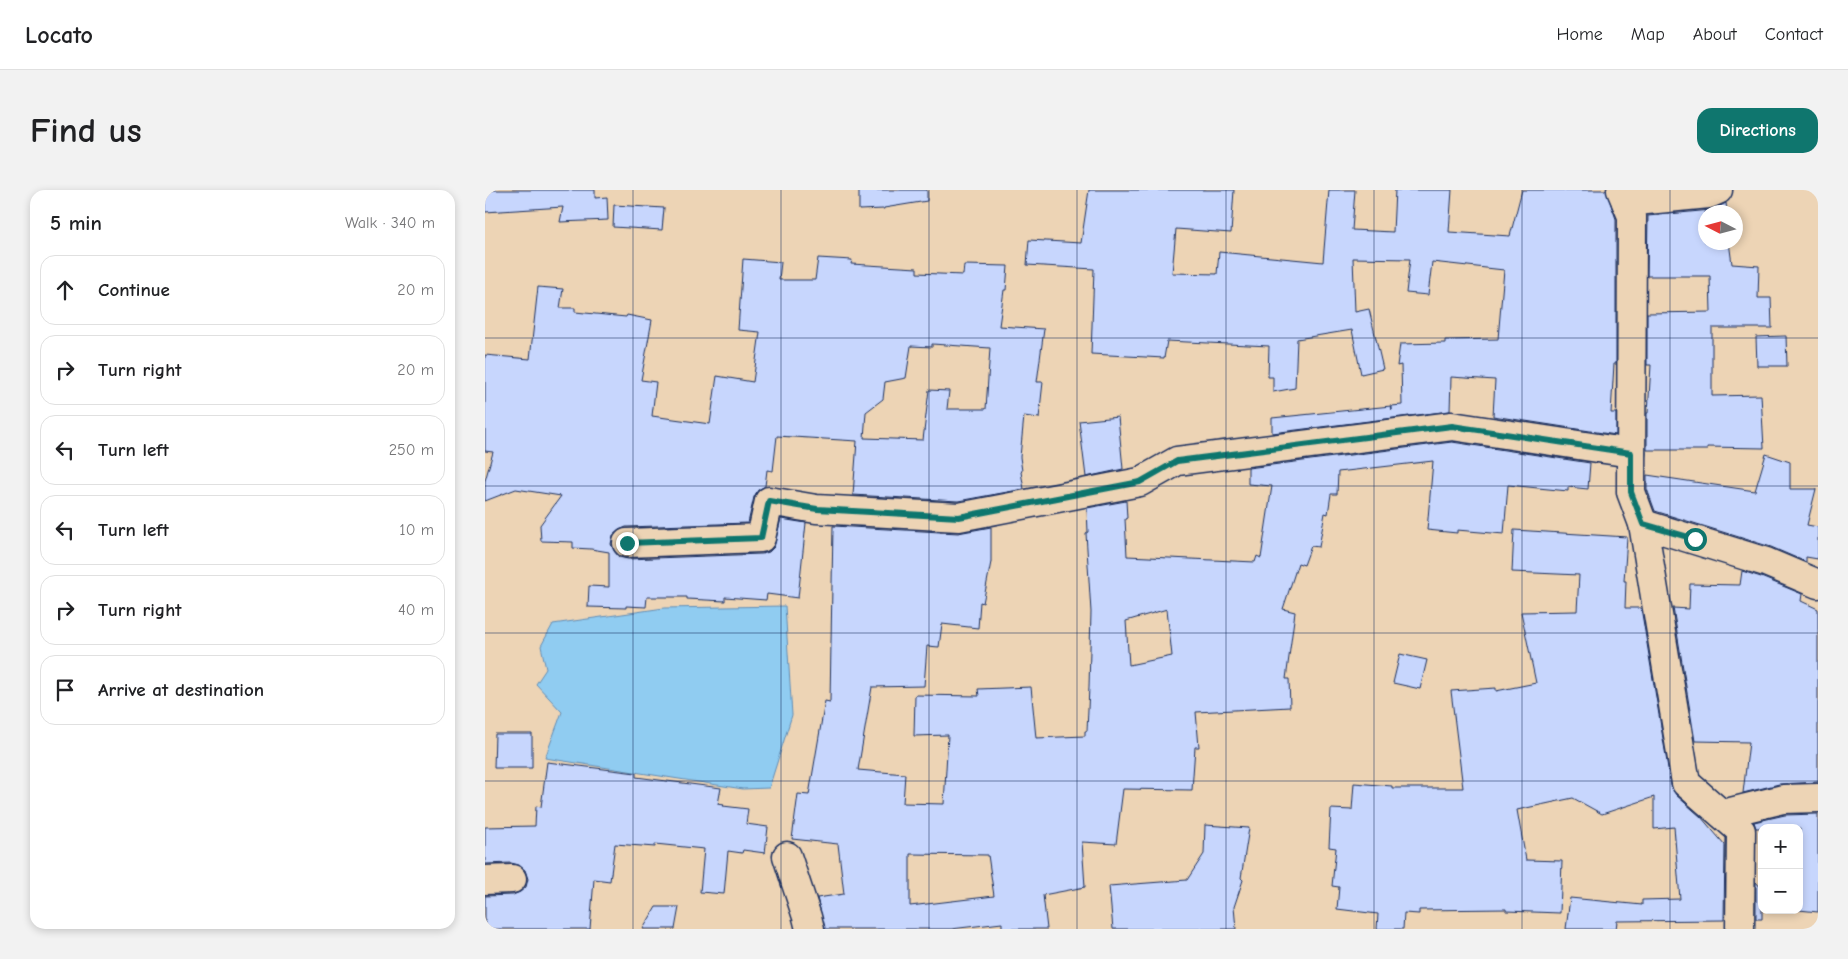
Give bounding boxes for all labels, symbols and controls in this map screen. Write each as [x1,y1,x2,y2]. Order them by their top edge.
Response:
text: Locato [25,21,93,49]
text: Home [1556,24,1603,45]
text: Map [1631,24,1665,45]
text: About [1693,24,1737,45]
text: Contact [1765,24,1823,45]
button: Directions [1697,108,1818,153]
text: Find us [30,110,142,151]
north arrow [1698,205,1743,250]
text: 5 min [50,211,102,235]
text: Walk · 340 m [345,214,435,232]
icon: ahead [51,276,79,304]
text: Continue [98,279,170,301]
text: 20 m [397,281,434,299]
icon: right [51,356,79,384]
text: Turn right [98,359,182,381]
text: 20 m [397,361,434,379]
icon: left [51,436,79,464]
text: Turn left [98,439,169,461]
text: 250 m [389,441,434,459]
icon: left [51,516,79,544]
text: Turn left [98,519,169,541]
text: 10 m [399,521,434,539]
route start [1684,528,1707,551]
route end [616,532,639,555]
icon: right [51,596,79,624]
text: Turn right [98,599,182,621]
text: 40 m [398,601,434,619]
icon: arrive [51,676,79,704]
text: Arrive at destination [98,679,264,701]
map controls [1758,824,1803,914]
button: + [1758,824,1803,869]
button: − [1758,869,1803,914]

